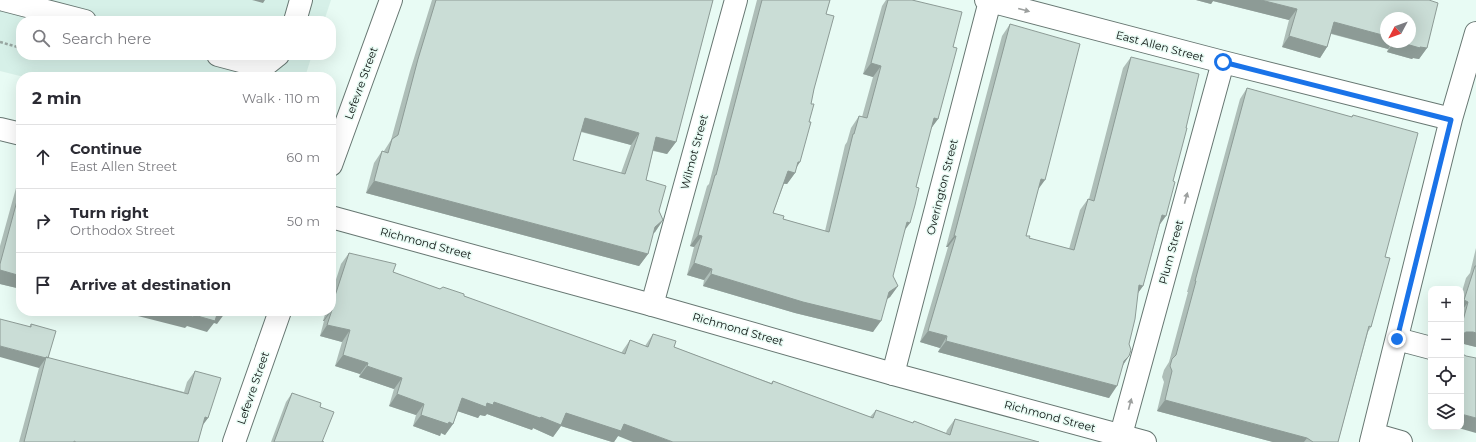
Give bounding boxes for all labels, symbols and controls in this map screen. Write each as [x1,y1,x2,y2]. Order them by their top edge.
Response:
one-way arrow [1018,7,1030,13]
north arrow [1380,12,1416,48]
search box [16,16,336,60]
icon: search [30,27,52,49]
street label: East Allen Street [1114,28,1206,65]
text: Search here [62,29,151,48]
street label: Lefevre Street [341,44,381,121]
route start [1214,53,1232,71]
text: 2 min [32,88,82,108]
text: Walk · 110 m [242,90,320,106]
street label: Wilmot Street [677,112,711,191]
street label: Overington Street [923,137,961,237]
text: Continue [70,139,142,158]
icon: ahead [32,146,54,168]
text: 60 m [286,149,320,165]
text: East Allen Street [70,158,177,174]
one-way arrow [1183,192,1189,204]
text: Turn right [70,203,149,222]
icon: right [32,210,54,232]
text: 50 m [287,213,320,229]
street label: Plum Street [1156,218,1186,286]
text: Orthodox Street [70,222,175,238]
street label: Richmond Street [379,224,474,262]
icon: arrive [32,274,54,296]
text: Arrive at destination [70,275,231,294]
map controls [1428,286,1464,430]
button: + [1428,286,1464,322]
street label: Richmond Street [691,309,786,349]
button: − [1428,322,1464,358]
route end [1388,330,1406,348]
street label: Lefevre Street [234,349,272,426]
button: locate [1428,358,1464,394]
button: layers [1428,394,1464,430]
street label: Richmond Street [1003,397,1098,435]
one-way arrow [1127,398,1133,411]

